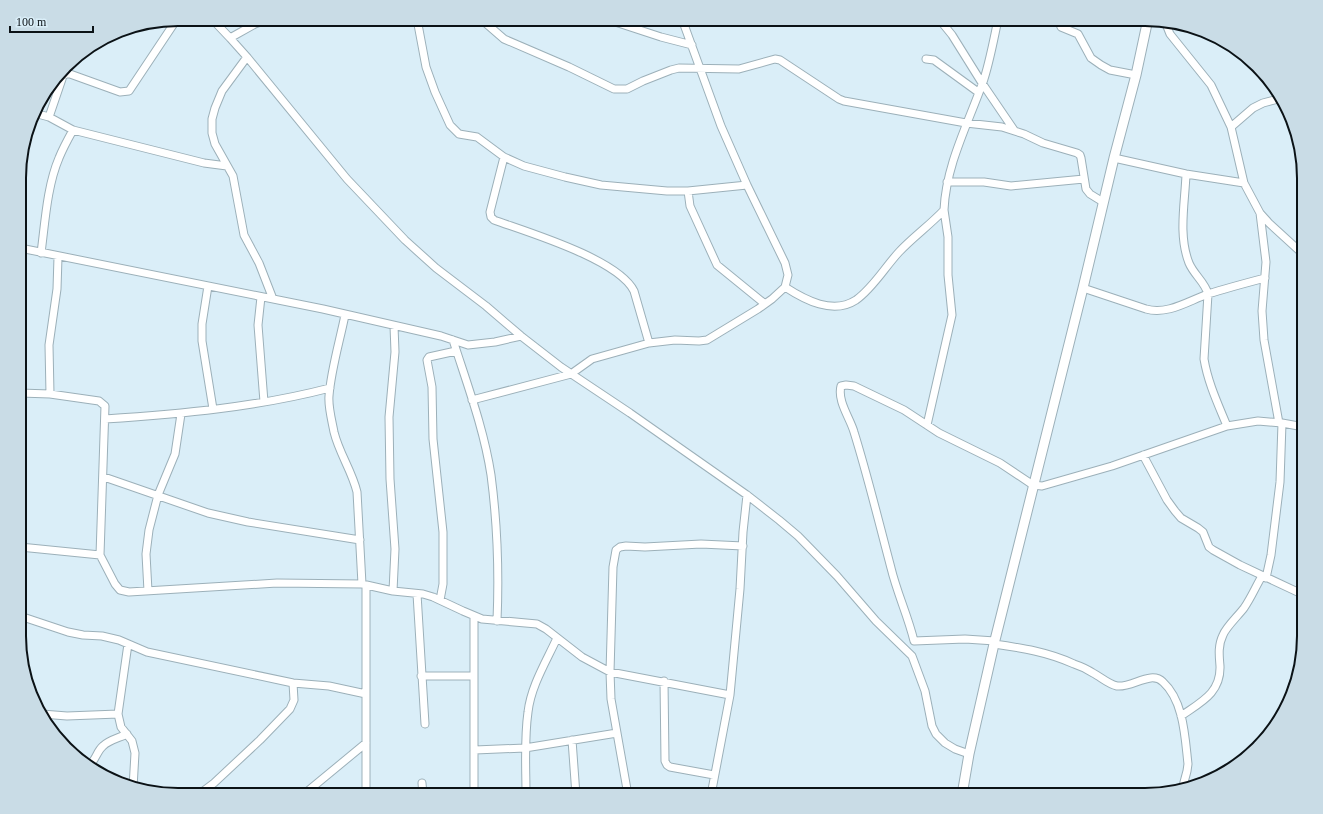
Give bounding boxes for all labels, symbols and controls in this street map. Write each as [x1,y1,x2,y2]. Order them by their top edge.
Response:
scale bar [10,8,93,34]
text: 100 m [16,15,47,29]

